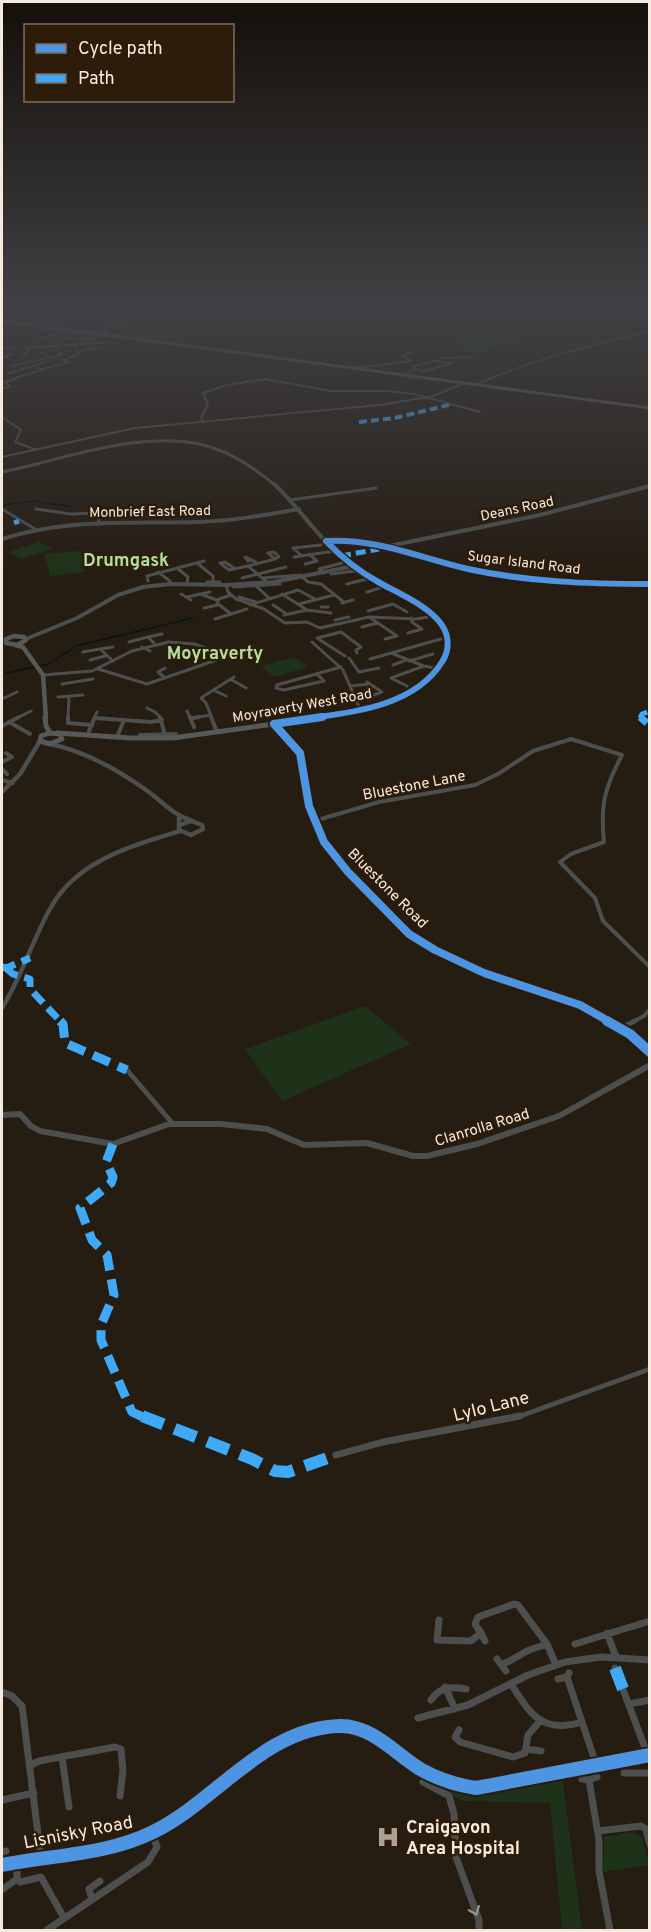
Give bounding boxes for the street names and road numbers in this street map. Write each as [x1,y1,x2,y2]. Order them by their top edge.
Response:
street label: Deans Road [479,493,556,526]
street label: Monbrief East Road [89,503,211,522]
street label: Sugar Island Road [466,548,581,579]
street label: Moyraverty West Road [231,686,373,727]
street label: Bluestone Lane [361,767,467,806]
street label: Bluestone Road [343,845,431,933]
street label: Clanrolla Road [433,1105,532,1152]
street label: Lylo Lane [451,1387,532,1428]
street label: Lisnisky Road [22,1812,135,1855]

